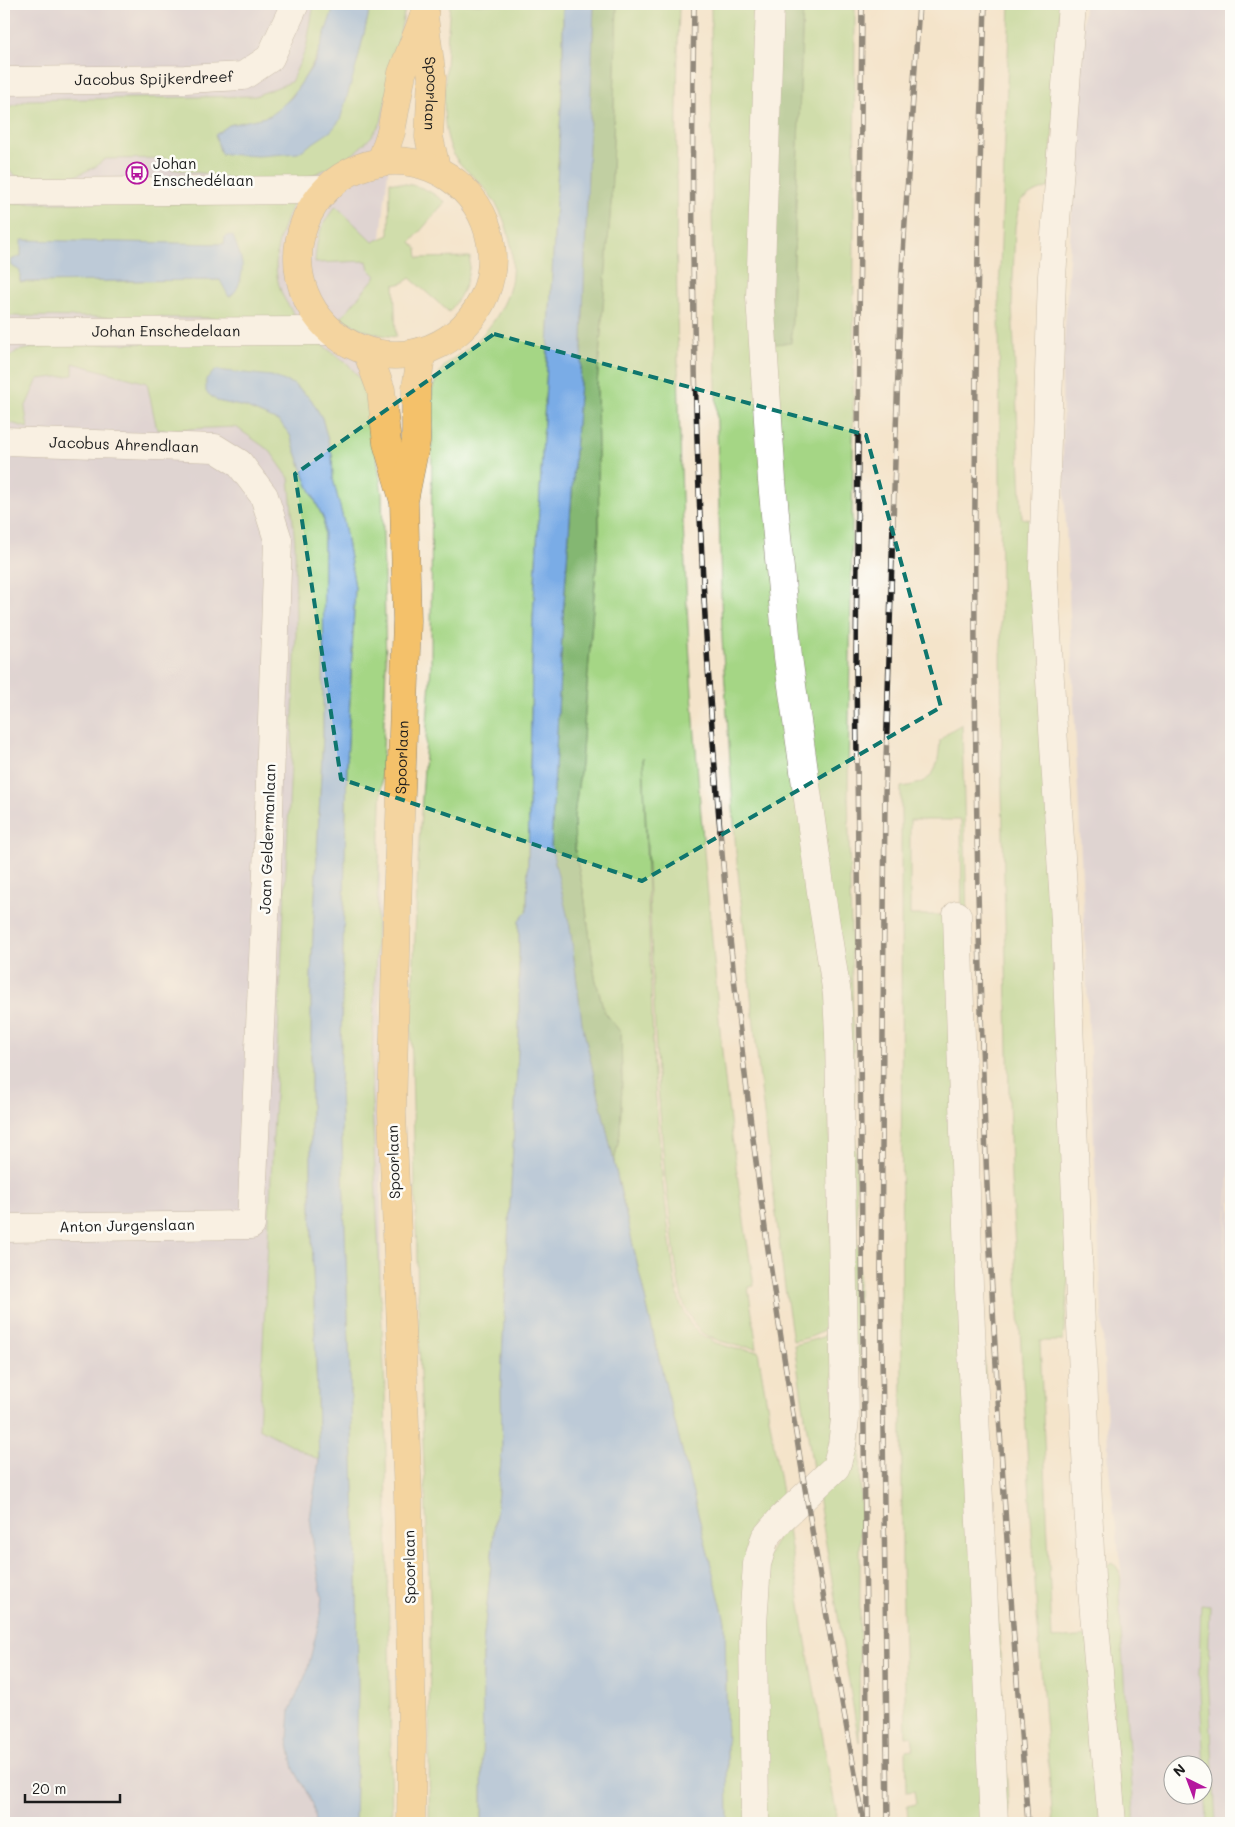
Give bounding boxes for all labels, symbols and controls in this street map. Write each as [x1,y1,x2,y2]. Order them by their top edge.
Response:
street label: Spoorlaan [420,55,443,131]
street label: Jacobus Spijkerdreef [74,65,235,89]
place label: Johan Enschedélaan [153,153,253,190]
bus stop icon: Johan Enschedélaan [125,161,149,185]
street label: Johan Enschedelaan [92,320,240,341]
street label: Jacobus Ahrendlaan [49,432,199,456]
street label: Spoorlaan [390,720,412,795]
street label: Joan Geldermanlaan [254,763,280,914]
street label: Spoorlaan [382,1125,404,1199]
street label: Anton Jurgenslaan [59,1214,195,1236]
street label: Spoorlaan [398,1530,420,1604]
north arrow [1162,1754,1212,1804]
text: N [1169,1759,1189,1781]
scale bar [25,1772,120,1804]
text: 20 m [32,1778,66,1798]

